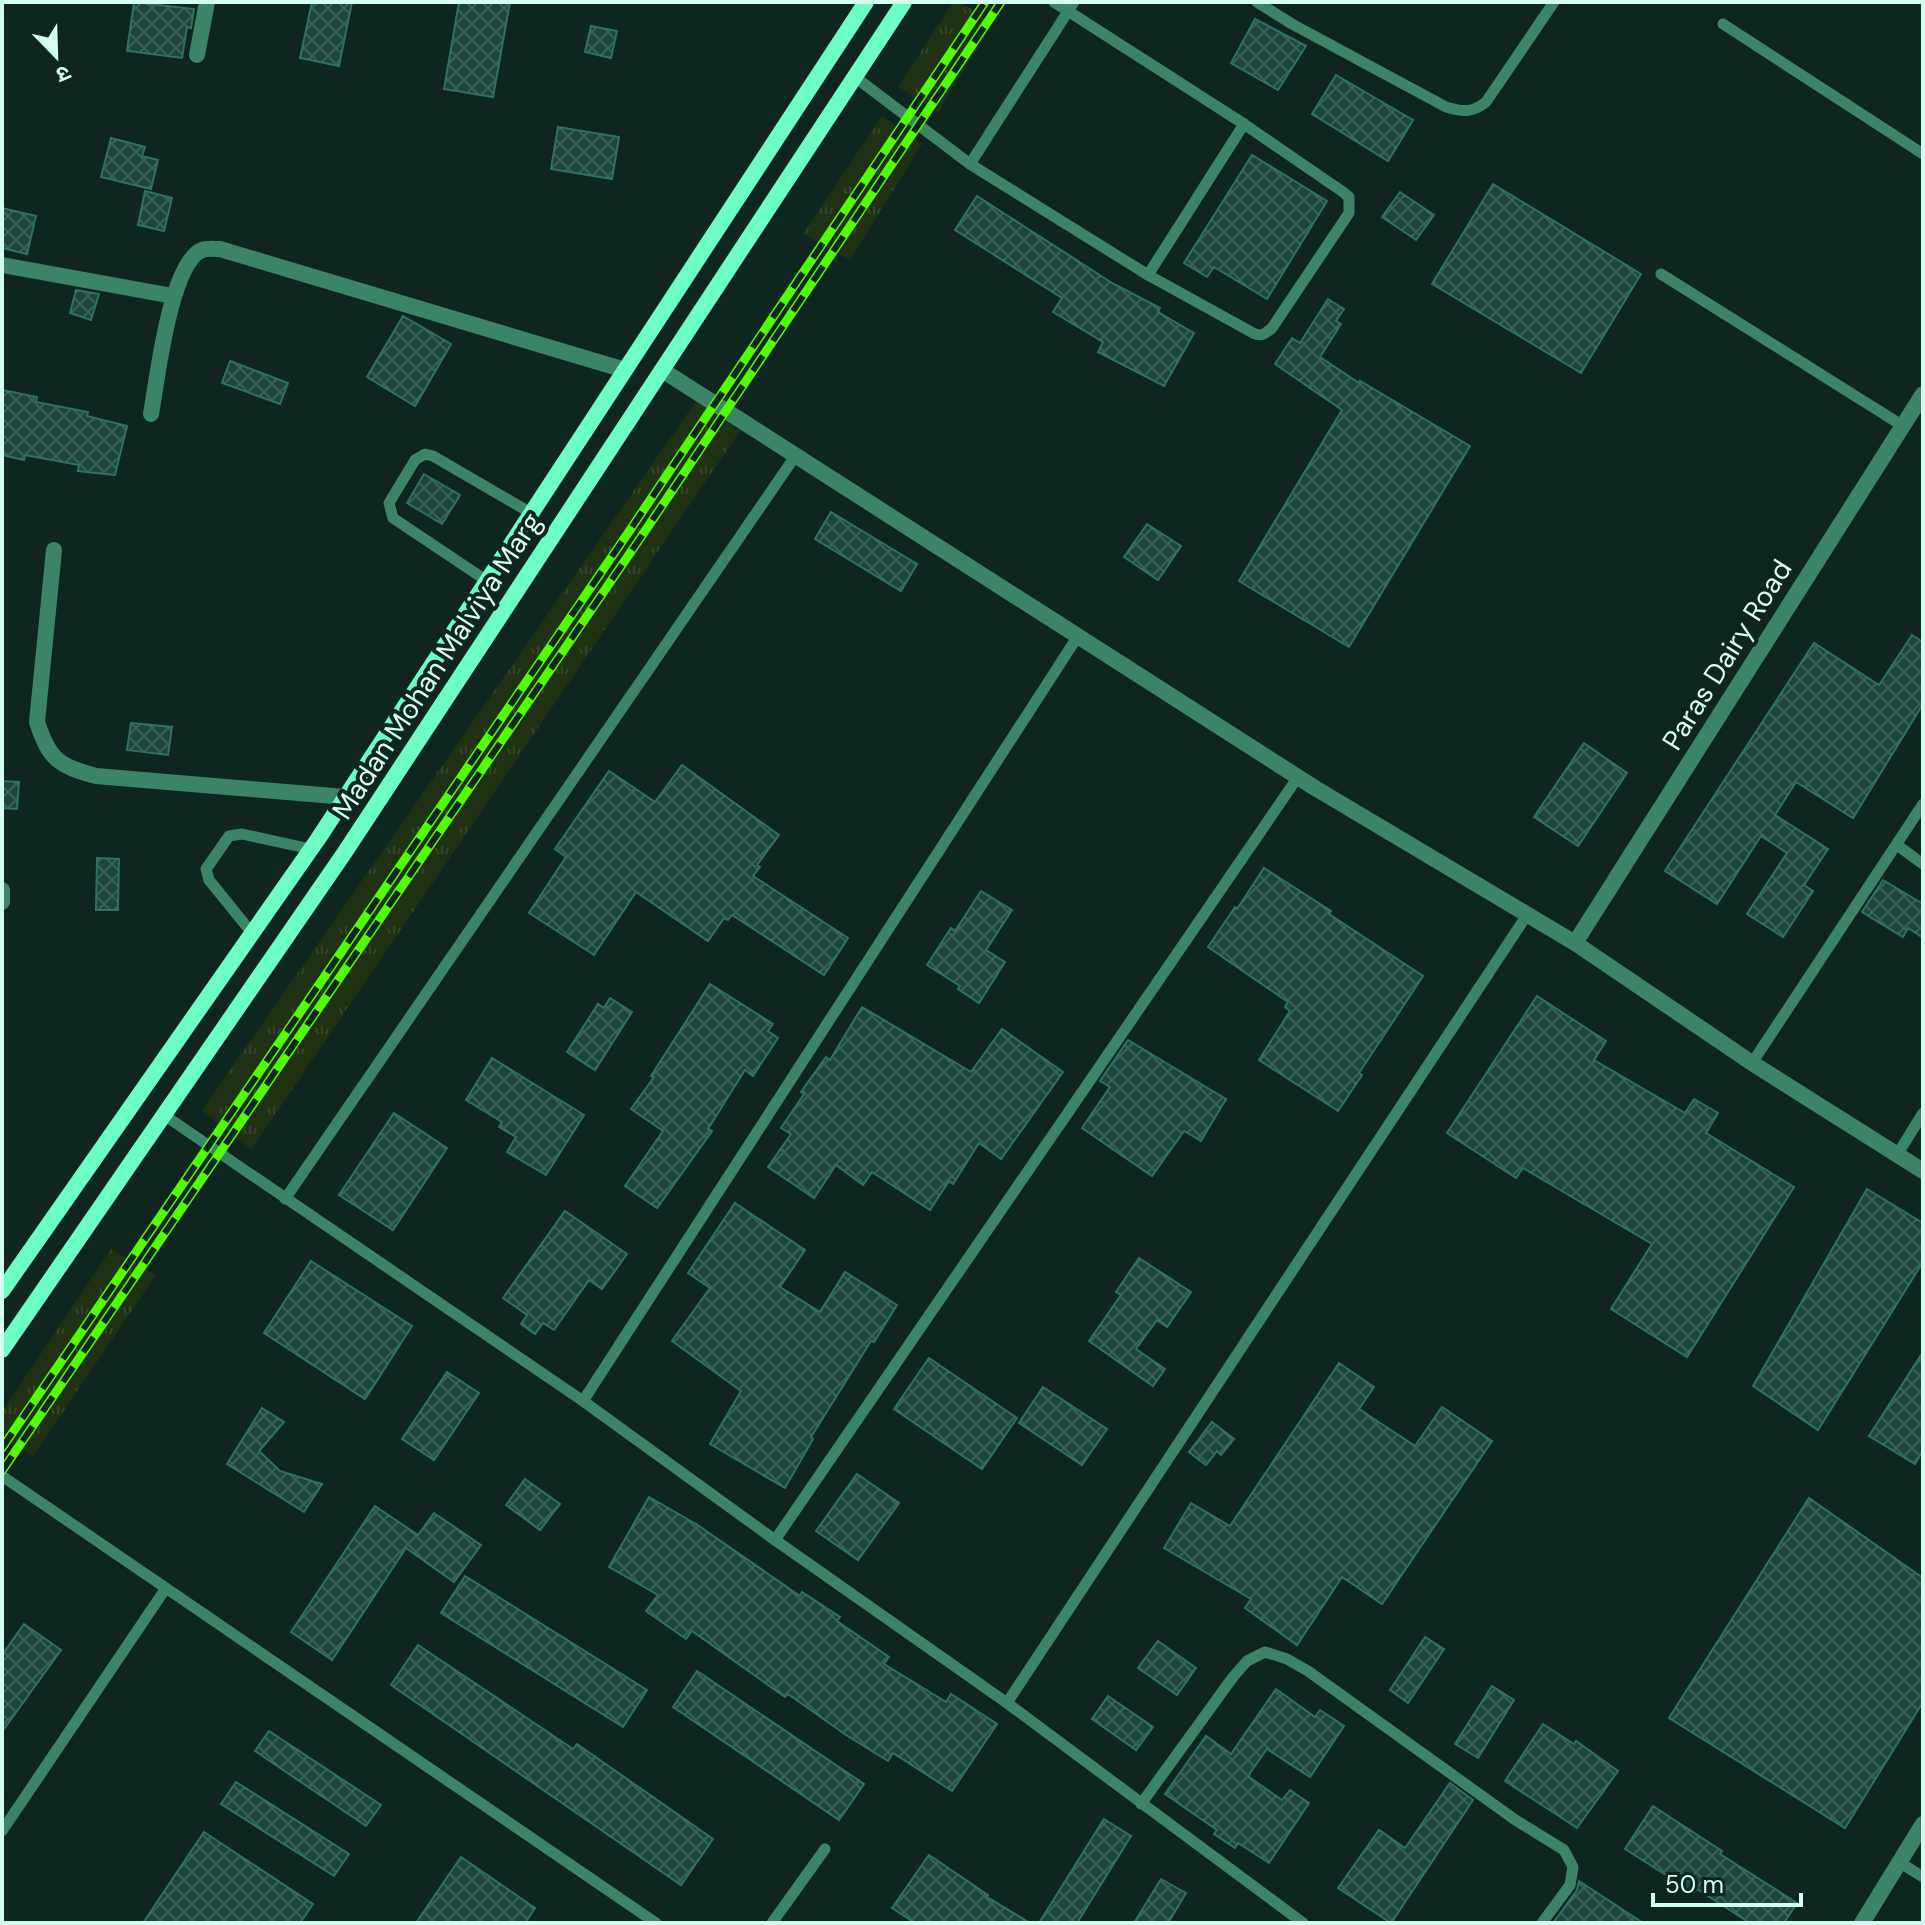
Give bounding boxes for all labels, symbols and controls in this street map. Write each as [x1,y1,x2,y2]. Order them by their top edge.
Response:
north arrow [16,16,96,96]
text: उ [51,58,75,90]
street label: Madan Mohan Malviya Marg [324,506,550,826]
street label: Paras Dairy Road [1654,553,1800,757]
scale bar [1653,1857,1801,1907]
text: 50 m [1665,1869,1724,1900]

